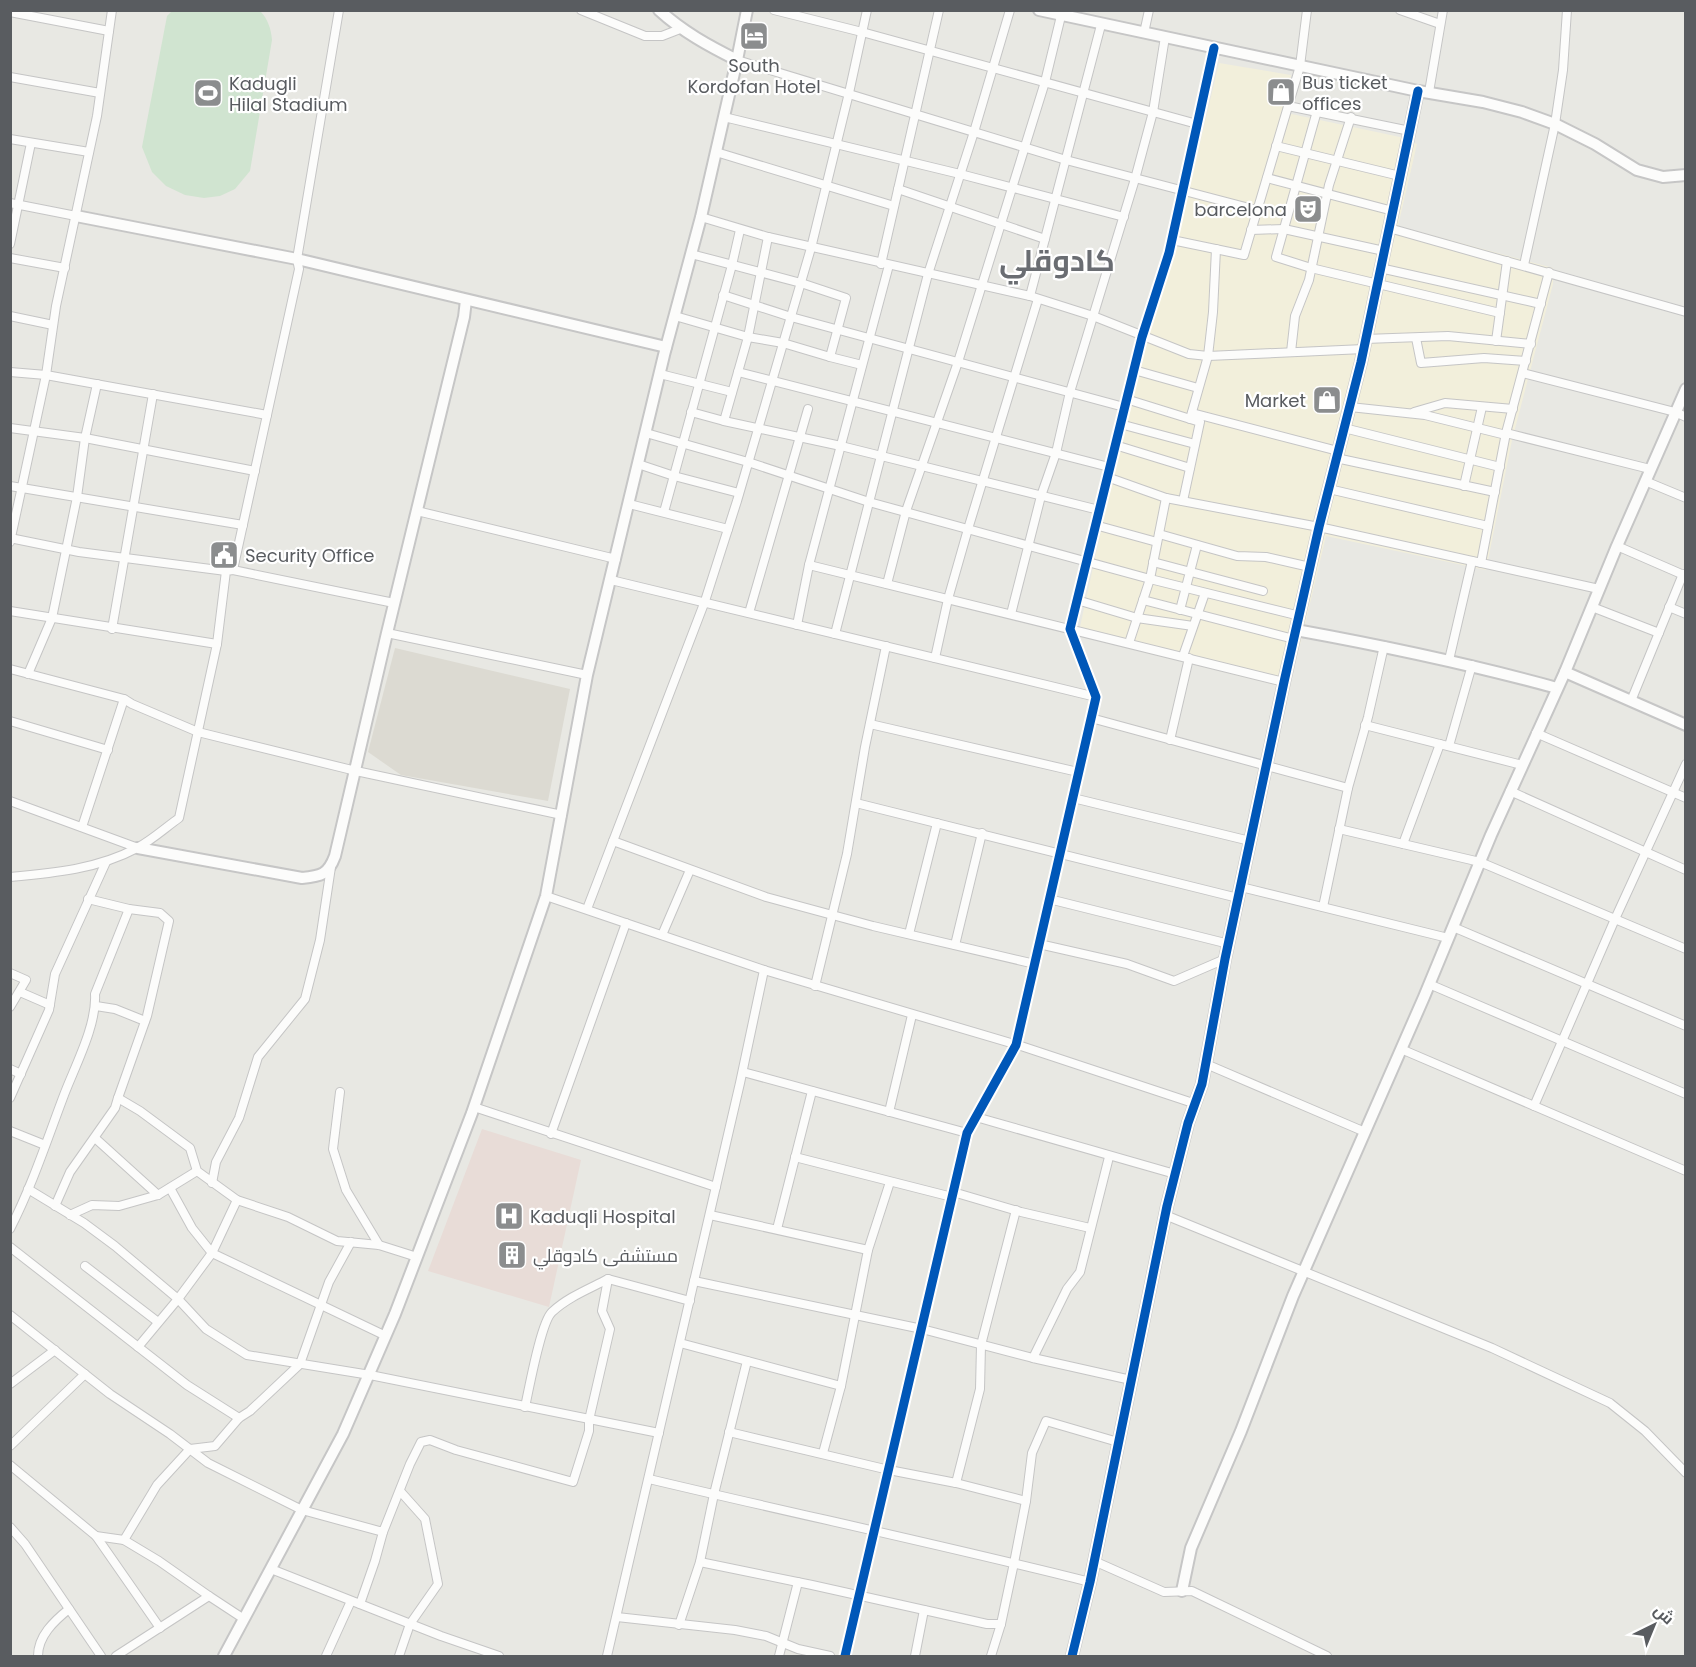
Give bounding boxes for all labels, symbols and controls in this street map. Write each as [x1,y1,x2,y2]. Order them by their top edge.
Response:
hotel icon: South Kordofan Hotel [738,20,770,52]
place label: South Kordofan Hotel [687,53,821,99]
place label: Bus ticket offices [1302,70,1388,116]
place label: Kadugli Hilal Stadium [229,71,348,117]
shop icon: Bus ticket offices [1265,76,1297,108]
sports icon: Kadugli Hilal Stadium [192,77,224,109]
theatre icon: barcelona [1292,193,1324,225]
place label: barcelona [1194,197,1287,222]
district label: كادوقلي [999,239,1115,285]
shop icon: Market [1311,384,1343,416]
place label: Market [1245,388,1306,413]
public building icon: Security Office [208,539,240,571]
place label: Security Office [245,543,374,568]
hospital icon: Kaduqli Hospital [493,1200,525,1232]
place label: Kaduqli Hospital [530,1204,676,1229]
building icon: مستشفى كادوقلي [496,1239,528,1271]
place label: مستشفى كادوقلي [533,1243,678,1270]
north arrow [1624,1595,1684,1655]
text: ش [1649,1599,1679,1630]

